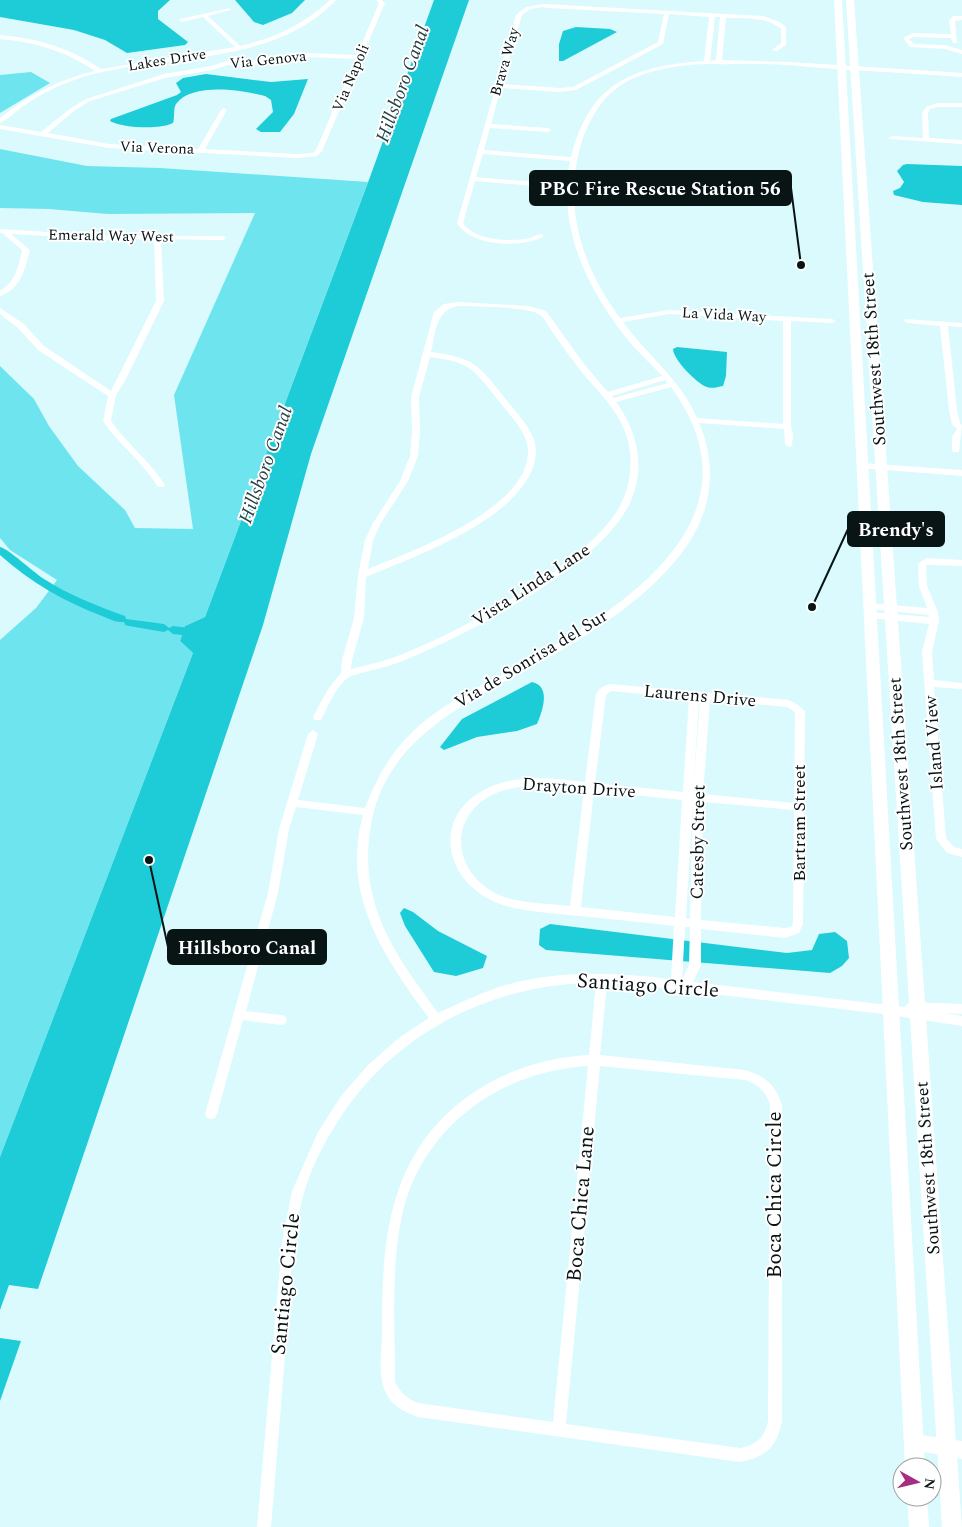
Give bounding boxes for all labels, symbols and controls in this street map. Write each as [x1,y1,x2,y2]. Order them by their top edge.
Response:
water label: Hillsboro Canal [368,21,438,147]
street label: Brava Way [484,24,526,99]
street label: Via Napoli [326,40,376,116]
street label: Lakes Drive [126,42,208,78]
street label: Via Genova [228,44,308,75]
street label: Via Verona [119,135,195,161]
callout: PBC Fire Rescue Station 56 [530,171,791,205]
text: PBC Fire Rescue Station 56 [539,175,781,204]
street label: Emerald Way West [48,223,174,249]
street label: Southwest 18th Street [854,271,894,447]
street label: La Vida Way [681,301,768,329]
water label: Hillsboro Canal [231,402,301,528]
callout: Brendy's [848,512,944,546]
text: Brendy's [858,516,934,545]
street label: Vista Linda Lane [466,537,596,633]
street label: Via de Sonrisa del Sur [449,602,613,716]
street label: Southwest 18th Street [881,676,921,852]
street label: Laurens Drive [643,678,757,714]
street label: Island View [917,694,951,791]
street label: Bartram Street [786,764,813,882]
street label: Drayton Drive [521,771,637,805]
street label: Catesby Street [683,784,713,900]
callout: Hillsboro Canal [168,930,326,964]
text: Hillsboro Canal [178,934,316,963]
street label: Santiago Circle [576,965,720,1007]
street label: Southwest 18th Street [908,1080,948,1256]
street label: Boca Chica Circle [759,1111,791,1279]
street label: Boca Chica Lane [558,1125,604,1283]
street label: Santiago Circle [263,1211,309,1357]
north arrow [892,1457,942,1507]
text: N [918,1477,941,1491]

